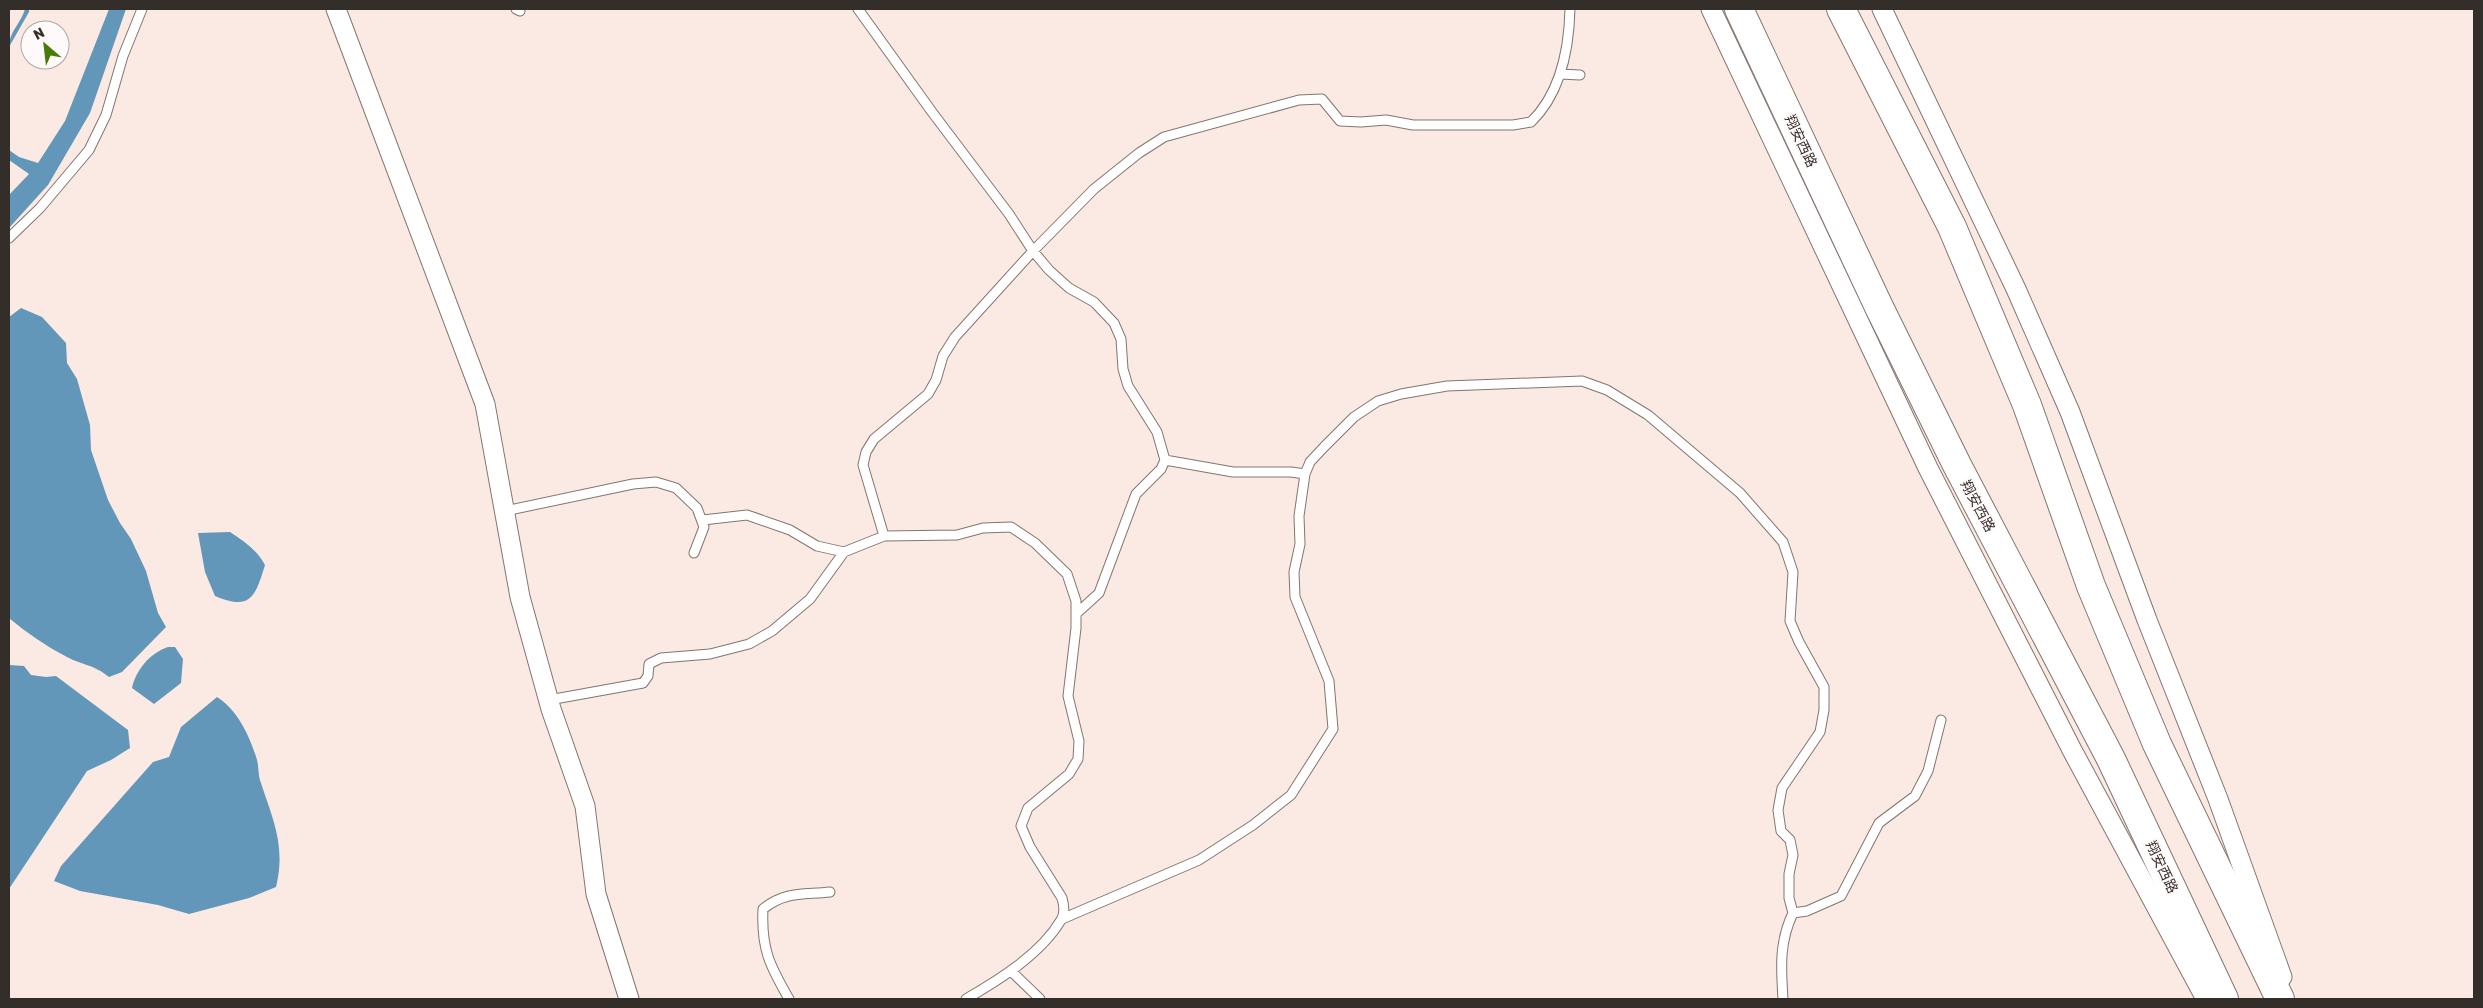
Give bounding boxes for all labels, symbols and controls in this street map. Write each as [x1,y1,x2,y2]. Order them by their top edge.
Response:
north arrow [20,20,70,70]
text: N [31,24,48,44]
street label: 翔安西路 [1781,112,1820,170]
street label: 翔安西路 [1957,478,1998,535]
street label: 翔安西路 [2142,838,2181,896]

